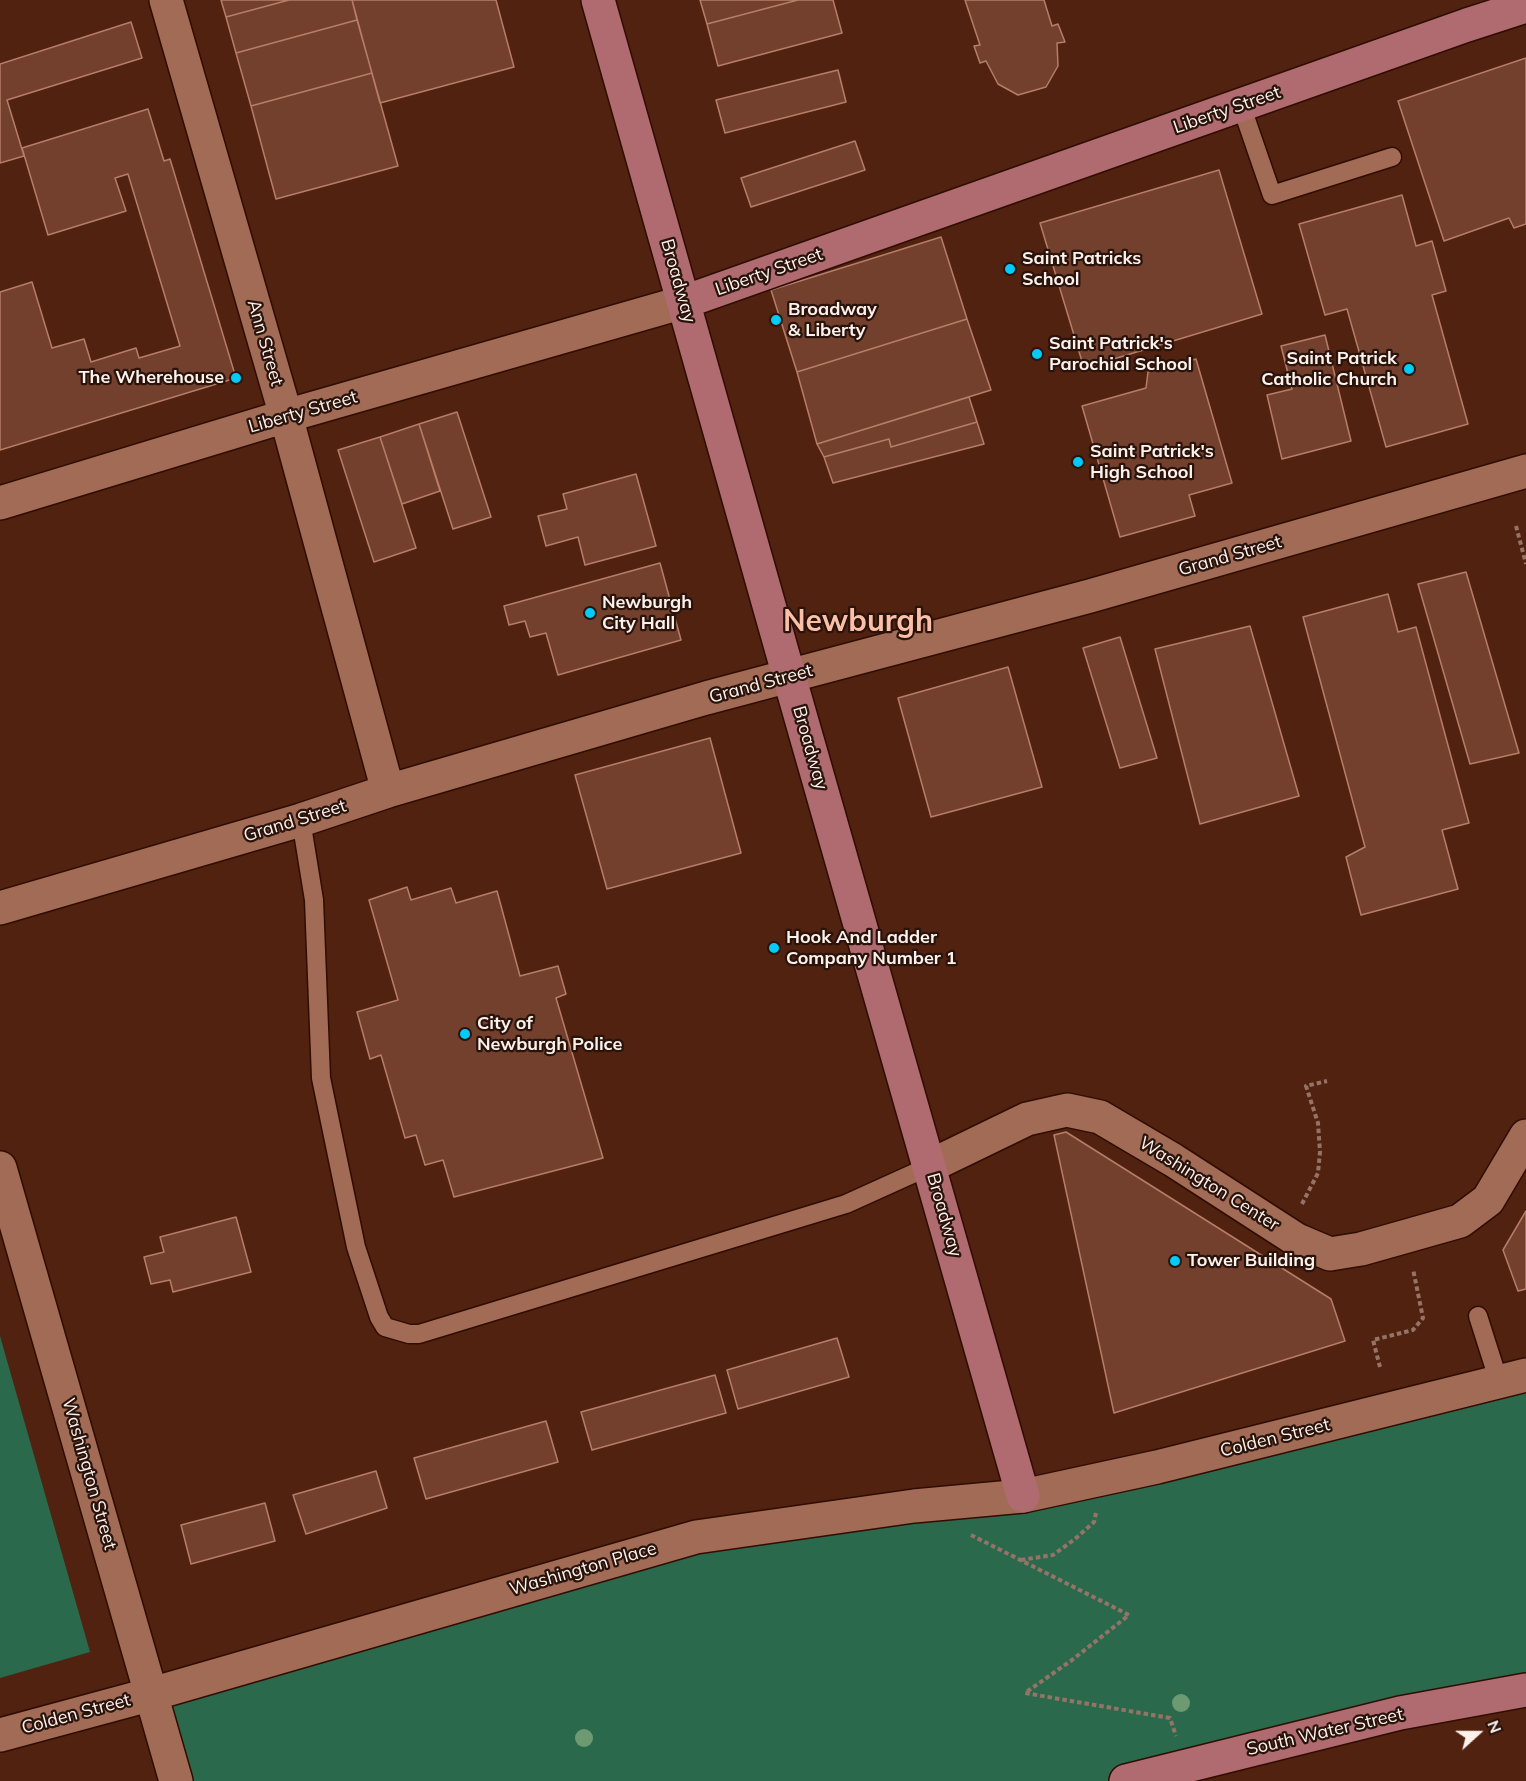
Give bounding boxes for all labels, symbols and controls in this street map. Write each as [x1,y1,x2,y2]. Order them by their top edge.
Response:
street label: Liberty Street [1170,82,1284,138]
street label: Broadway [656,237,700,325]
street label: Liberty Street [712,244,826,300]
place label: Saint Patricks School [1022,248,1141,290]
marker: Saint Patricks School [1003,262,1017,276]
street label: Ann Street [242,297,288,389]
place label: Broadway & Liberty [788,299,877,342]
marker: Broadway & Liberty [769,313,783,327]
place label: Saint Patrick's Parochial School [1049,333,1192,376]
marker: Saint Patrick's Parochial School [1030,347,1044,361]
place label: Saint Patrick Catholic Church [1261,348,1397,391]
marker: Saint Patrick Catholic Church [1402,362,1416,376]
place label: The Wherehouse [78,367,224,389]
marker: The Wherehouse [229,371,243,385]
street label: Liberty Street [246,386,360,438]
place label: Saint Patrick's High School [1090,441,1214,484]
marker: Saint Patrick's High School [1071,455,1085,469]
street label: Grand Street [1176,531,1284,581]
place label: Newburgh City Hall [602,592,692,634]
district label: Newburgh [783,604,933,640]
marker: Newburgh City Hall [583,606,597,620]
street label: Grand Street [707,660,815,708]
street label: Broadway [788,704,832,792]
street label: Grand Street [241,795,349,847]
place label: Hook And Ladder Company Number 1 [786,927,957,970]
marker: Hook And Ladder Company Number 1 [767,941,781,955]
place label: City of Newburgh Police [477,1013,622,1056]
marker: City of Newburgh Police [458,1027,472,1041]
street label: Washington Center [1135,1132,1283,1236]
street label: Broadway [922,1171,966,1259]
place label: Tower Building [1187,1250,1315,1272]
marker: Tower Building [1168,1254,1182,1268]
street label: Washington Street [57,1396,121,1552]
street label: Сolden Street [1218,1414,1332,1462]
street label: Washington Place [507,1538,659,1600]
street label: Colden Street [19,1689,133,1739]
street label: South Water Street [1245,1703,1405,1761]
north arrow [1448,1703,1508,1763]
text: N [1483,1717,1506,1736]

